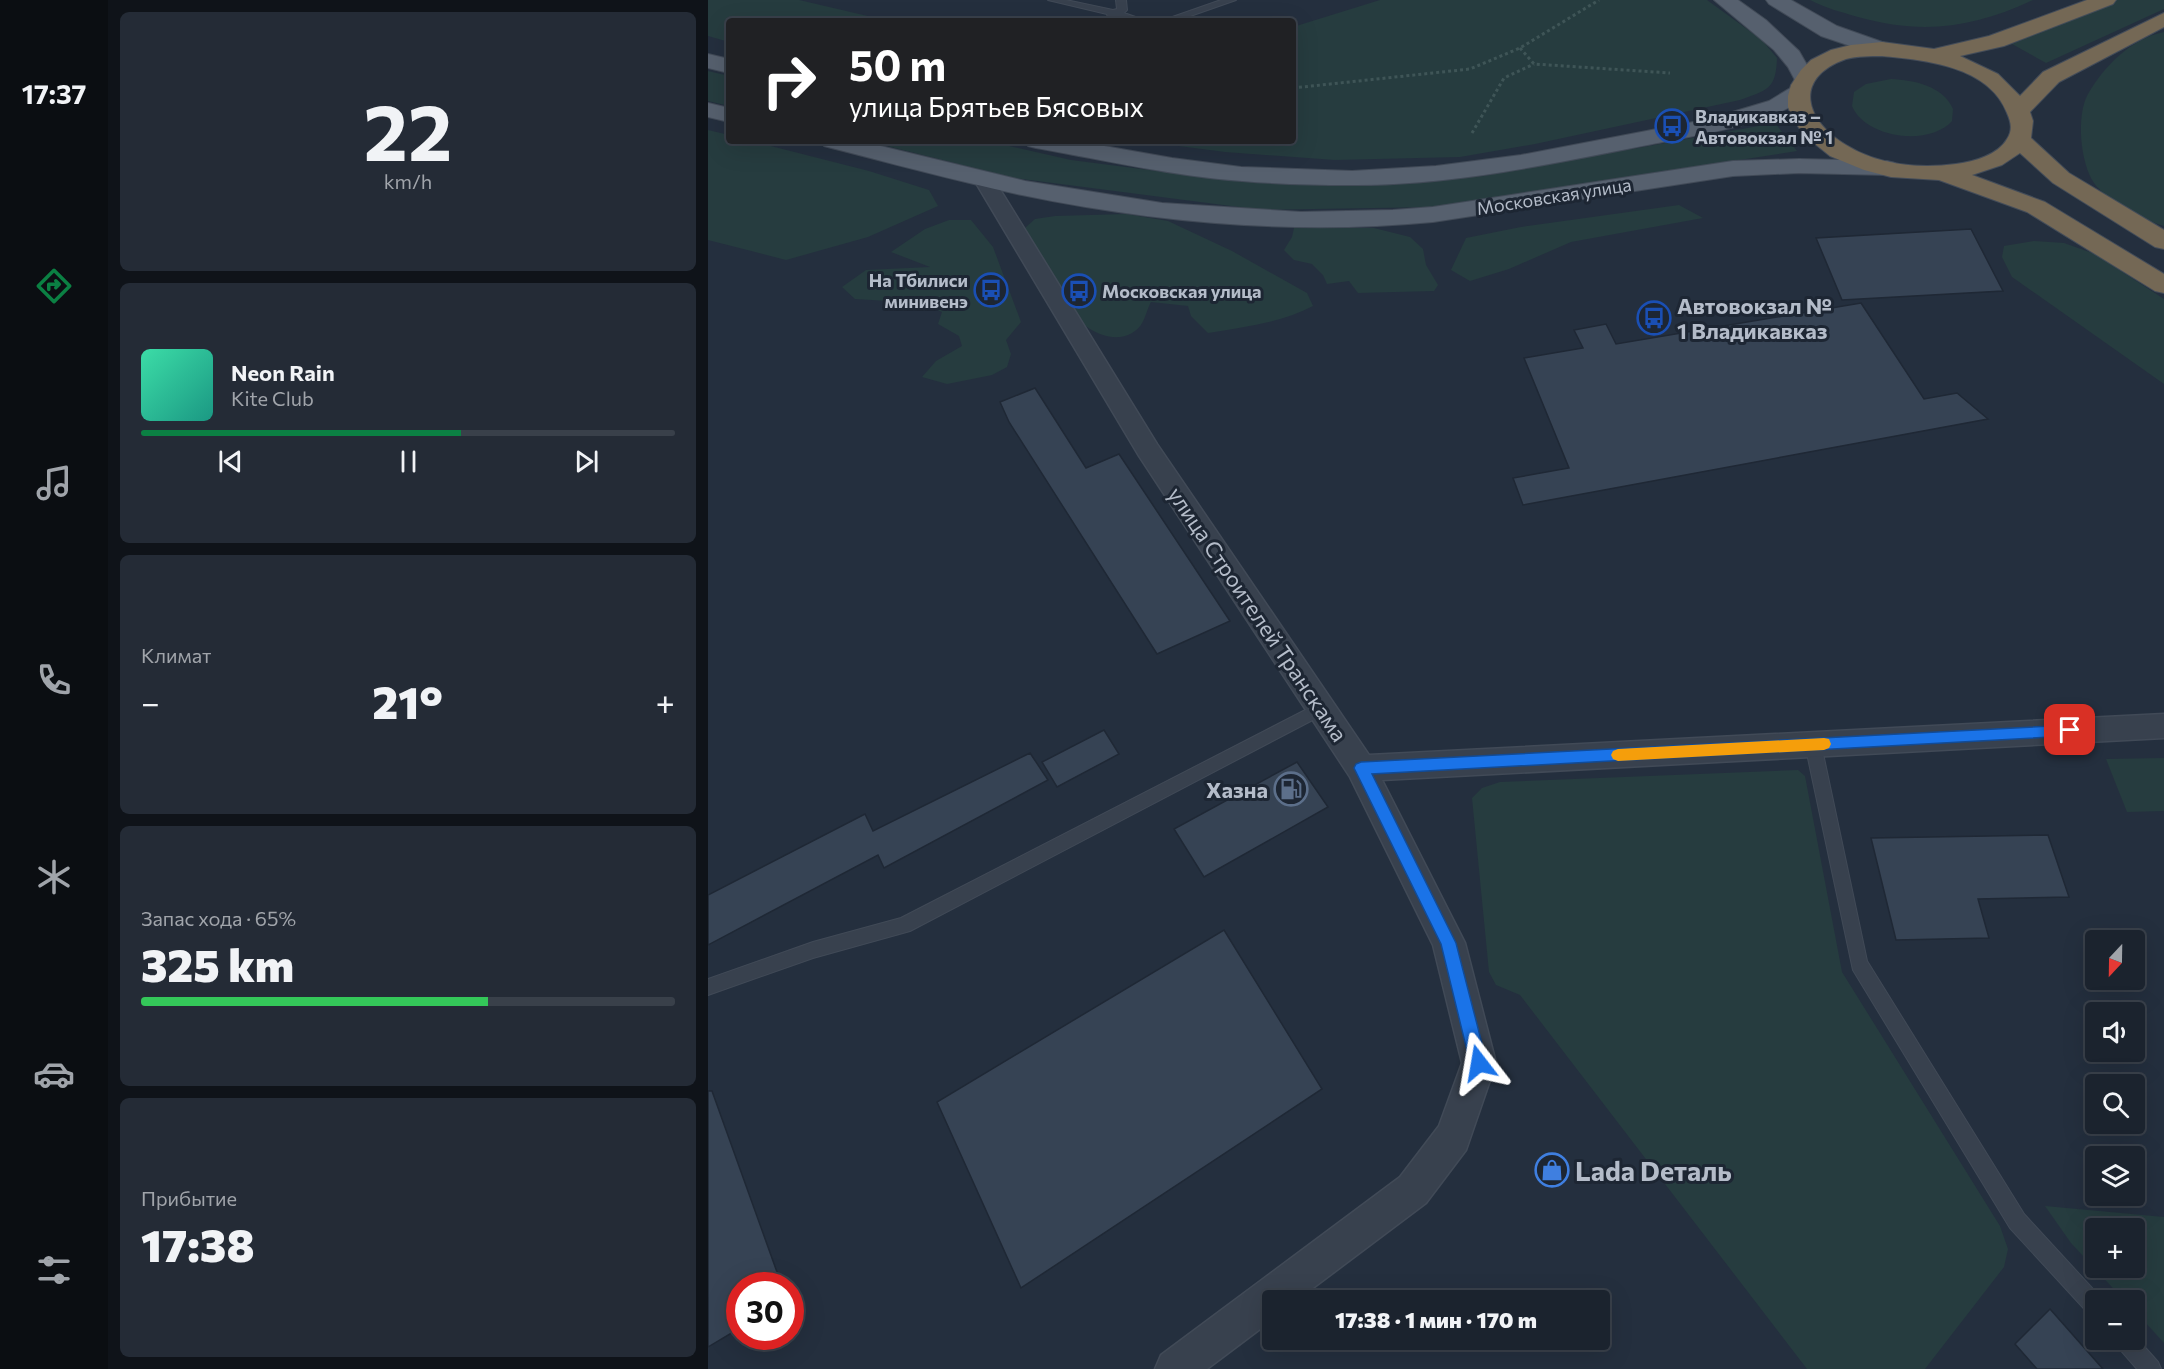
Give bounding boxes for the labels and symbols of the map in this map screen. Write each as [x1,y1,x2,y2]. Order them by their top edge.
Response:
place label: Владикавказ – Автовокзал № 1 [1695,105,1833,148]
bus stop icon: Владикавказ – Автовокзал № 1 [1654,108,1690,144]
street label: Московская улица [1475,173,1633,219]
place label: На Тбилиси минивенэ [869,269,968,312]
bus stop icon: На Тбилиси минивенэ [973,272,1009,308]
bus stop icon: Московская улица [1061,273,1097,309]
place label: Московская улица [1102,280,1261,302]
place label: Автовокзал № 1 Владикавказ [1677,292,1832,344]
bus stop icon: Автовокзал № 1 Владикавказ [1636,300,1672,336]
street label: улица Строителей Транскама [1163,482,1353,746]
pin [2044,704,2095,755]
fuel station icon: Хазна [1273,771,1309,807]
place label: Хазна [1206,776,1268,803]
north arrow [2085,930,2145,990]
position arrow [1447,1031,1511,1095]
shop icon: Lada Dеталь [1534,1152,1570,1188]
place label: Lada Dеталь [1575,1154,1732,1187]
speed limit sign: 30 [726,1272,804,1350]

